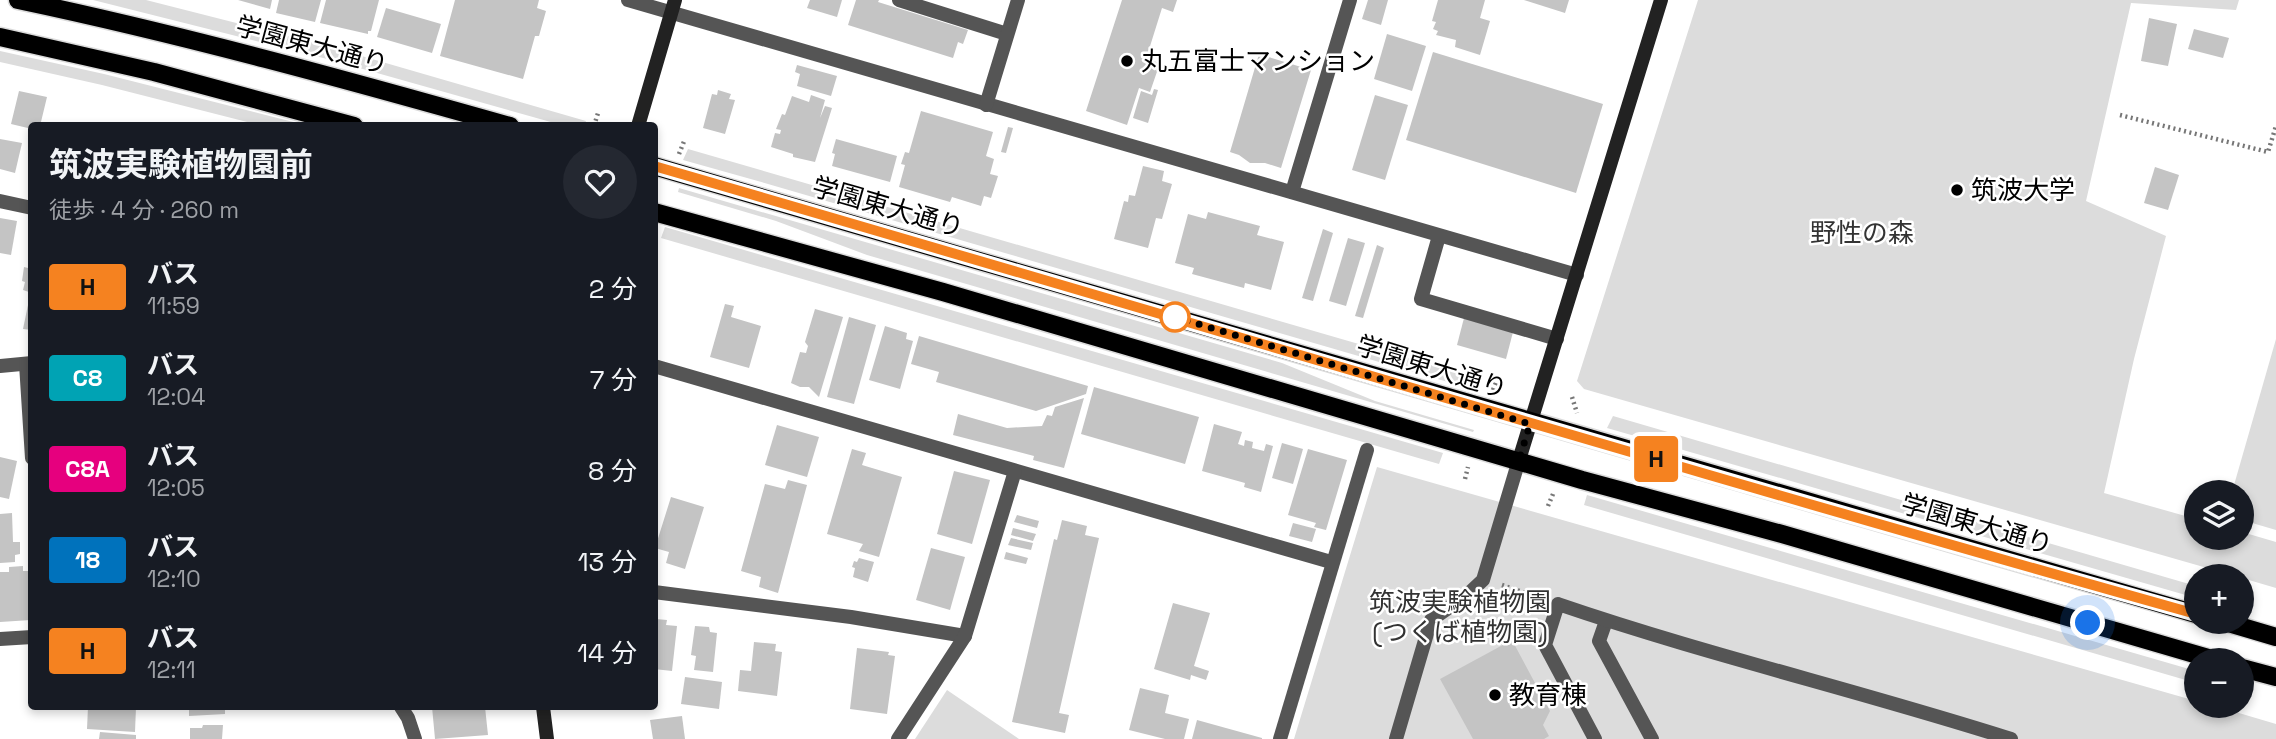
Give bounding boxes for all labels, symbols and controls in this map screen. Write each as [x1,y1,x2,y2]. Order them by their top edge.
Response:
street label: 学園東大通り [232,8,392,82]
place label: 丸五富士マンション [1141,44,1375,78]
marker: 丸五富士マンション [1119,53,1135,69]
text: 筑波実験植物園前 [49,144,313,186]
button: heart [563,145,637,219]
street label: 学園東大通り [808,169,968,245]
place label: 筑波大学 [1971,173,2075,207]
marker: 筑波大学 [1949,182,1965,198]
text: 徒歩 · 4 分 · 260 m [49,195,239,225]
park label: 野性の森 [1810,216,1914,250]
text: バス [147,257,199,291]
text: H [80,271,95,302]
text: 2 分 [589,272,637,306]
text: 11:59 [147,291,200,321]
unlabelled marker [1160,302,1190,332]
street label: 学園東大通り [1352,328,1512,406]
text: バス [147,348,199,382]
text: C8 [73,362,102,393]
text: 7 分 [590,363,637,397]
text: 12:04 [147,382,205,412]
line badge: H [1633,436,1679,482]
text: バス [147,439,199,473]
text: H [1648,443,1664,474]
text: C8A [65,453,110,484]
text: 8 分 [588,454,637,488]
text: 12:05 [147,473,205,503]
map controls [2184,480,2254,718]
button: layers [2184,480,2254,550]
street label: 学園東大通り [1897,486,2057,562]
text: バス [147,530,199,564]
text: 18 [75,544,100,575]
text: 13 分 [578,545,637,579]
text: 12:10 [147,564,201,594]
button: + [2184,564,2254,634]
park label: 筑波実験植物園 (つくば植物園) [1369,585,1551,649]
your location [2070,605,2105,640]
text: バス [147,621,199,655]
text: H [80,635,95,666]
text: 14 分 [577,636,637,670]
button: − [2184,648,2254,718]
text: 12:11 [147,655,196,685]
place label: 教育棟 [1509,678,1587,712]
marker: 教育棟 [1487,687,1503,703]

